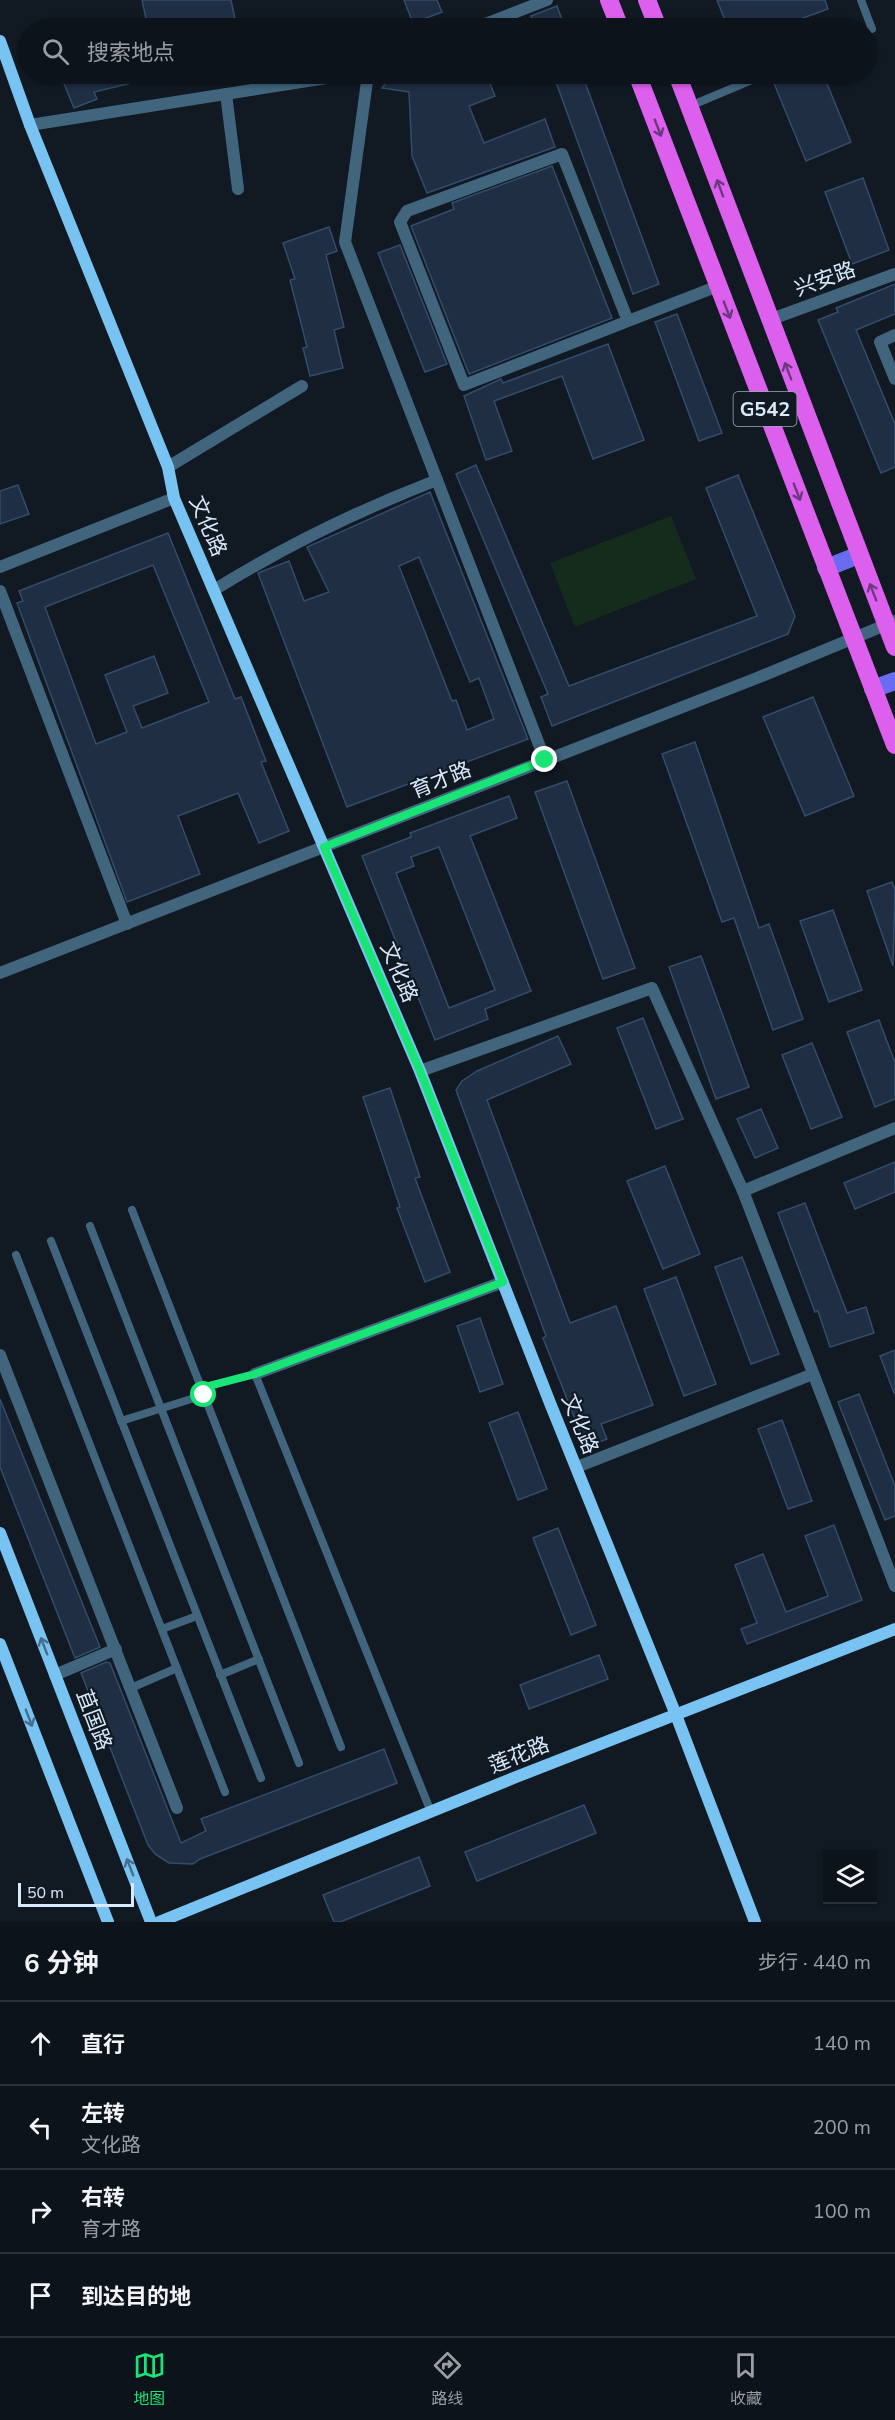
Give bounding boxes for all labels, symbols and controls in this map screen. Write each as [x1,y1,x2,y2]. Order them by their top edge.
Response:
search box [18,18,877,84]
icon: search [39,35,72,68]
text: 搜索地点 [87,38,175,68]
one-way arrow [653,118,664,137]
one-way arrow [714,180,725,198]
street label: 兴安路 [791,255,859,303]
one-way arrow [723,300,734,319]
one-way arrow [782,362,793,381]
road number: G542 [734,392,796,426]
one-way arrow [792,483,803,501]
street label: 文化路 [183,492,233,560]
one-way arrow [867,584,878,602]
route end [531,746,557,772]
street label: 育才路 [407,755,475,805]
street label: 文化路 [374,938,424,1006]
route start [190,1381,216,1407]
street label: 文化路 [555,1390,605,1458]
one-way arrow [38,1638,49,1656]
street label: 苴国路 [70,1686,118,1754]
one-way arrow [24,1709,35,1727]
street label: 莲花路 [485,1730,553,1780]
map controls [823,1850,877,1904]
button: layers [823,1850,877,1904]
one-way arrow [124,1859,135,1877]
scale bar [18,1880,134,1908]
text: 50 m [27,1882,64,1904]
text: 6 分钟 [24,1946,99,1981]
text: 步行 · 440 m [758,1949,871,1976]
icon: ahead [24,2027,57,2060]
text: 直行 [81,2030,125,2060]
text: 140 m [813,2030,871,2057]
text: 左转 [81,2099,125,2129]
icon: left [24,2111,57,2144]
text: 200 m [813,2114,871,2141]
text: 文化路 [81,2132,141,2159]
text: 右转 [81,2183,125,2213]
icon: right [24,2195,57,2228]
text: 100 m [813,2198,871,2225]
text: 育才路 [81,2216,141,2243]
icon: arrive [24,2279,57,2312]
text: 到达目的地 [81,2282,191,2312]
tab: 地图 [133,2349,166,2410]
tab: 路线 [431,2349,464,2410]
tab: 收藏 [729,2349,762,2410]

